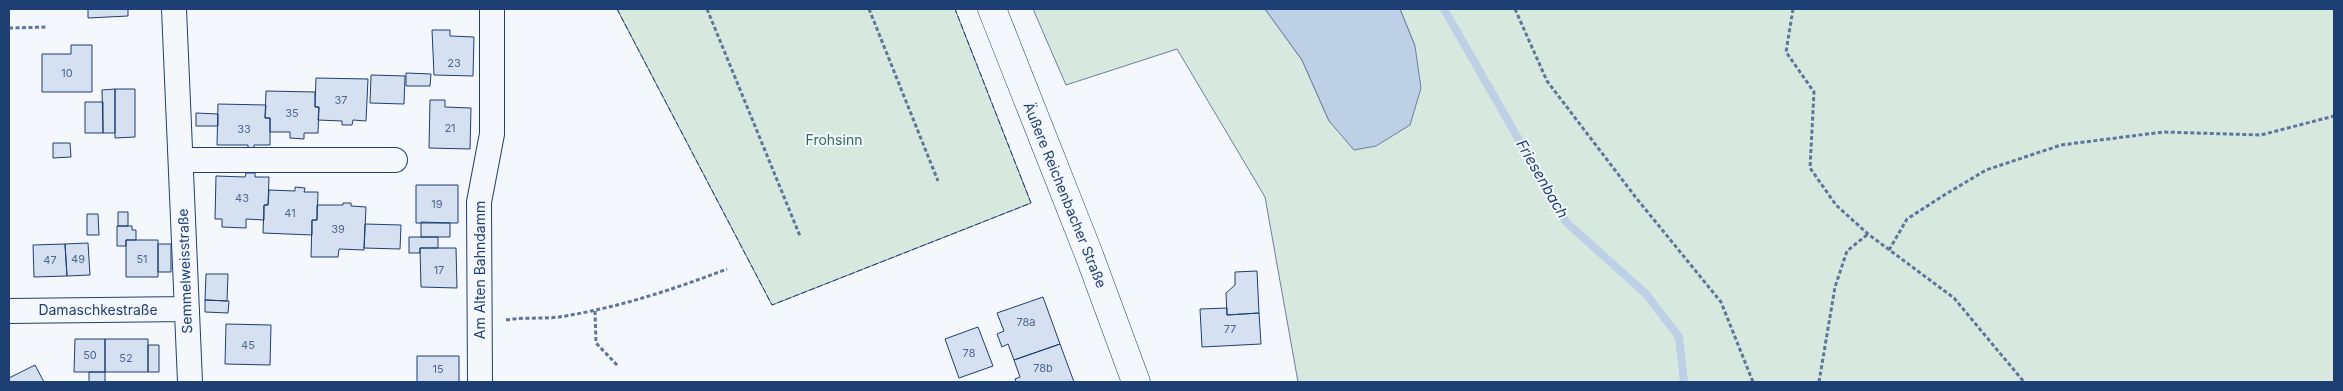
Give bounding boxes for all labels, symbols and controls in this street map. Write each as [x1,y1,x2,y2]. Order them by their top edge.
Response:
house number: 23 [447,56,461,70]
house number: 10 [61,66,73,80]
house number: 37 [334,93,348,107]
street label: Äußere Reichenbacher Straße [1020,100,1111,290]
house number: 35 [285,106,299,120]
house number: 21 [444,121,456,135]
house number: 33 [237,122,251,136]
park label: Frohsinn [806,131,862,148]
water label: Friesenbach [1512,136,1573,222]
house number: 43 [235,191,249,205]
house number: 19 [431,197,443,211]
street label: Am Alten Bahndamm [471,201,488,339]
house number: 41 [284,206,296,220]
street label: Semmelweisstraße [174,208,195,334]
house number: 39 [331,222,345,236]
house number: 49 [71,252,85,266]
house number: 51 [136,252,148,266]
house number: 47 [43,253,57,267]
house number: 17 [434,263,444,277]
street label: Damaschkestraße [38,301,158,318]
house number: 78a [1016,315,1036,329]
house number: 77 [1224,322,1236,336]
house number: 45 [241,338,255,352]
house number: 78 [963,346,976,360]
house number: 50 [83,348,97,362]
house number: 52 [119,351,133,365]
house number: 78b [1033,361,1053,375]
house number: 15 [432,362,444,376]

